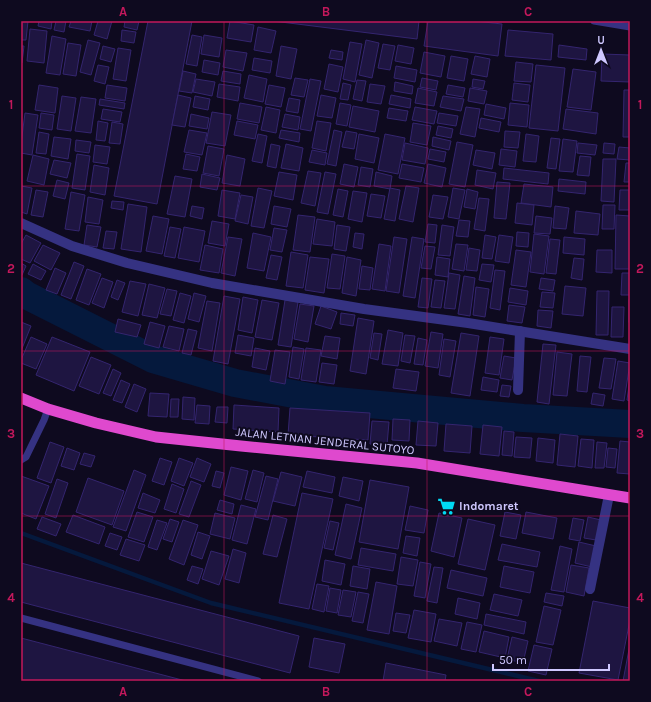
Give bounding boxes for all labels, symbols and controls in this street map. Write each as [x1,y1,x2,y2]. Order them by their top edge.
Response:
text: A [119,4,127,19]
text: B [322,4,330,19]
text: C [524,4,532,19]
north arrow [581,30,621,70]
text: U [597,34,605,47]
text: 1 [9,97,13,112]
text: 1 [638,97,642,112]
text: 2 [7,261,15,276]
text: 2 [636,261,644,276]
street label: JALAN LETNAN JENDERAL SUTOYO [235,425,415,457]
text: 3 [7,426,15,441]
text: 3 [636,426,644,441]
supermarket icon: Indomaret [436,496,456,516]
place label: Indomaret [459,499,519,513]
text: 4 [7,590,15,605]
text: 4 [636,590,644,605]
scale bar [493,646,609,672]
text: 50 m [499,653,527,667]
text: A [119,684,127,699]
text: B [322,684,330,699]
text: C [524,684,532,699]

